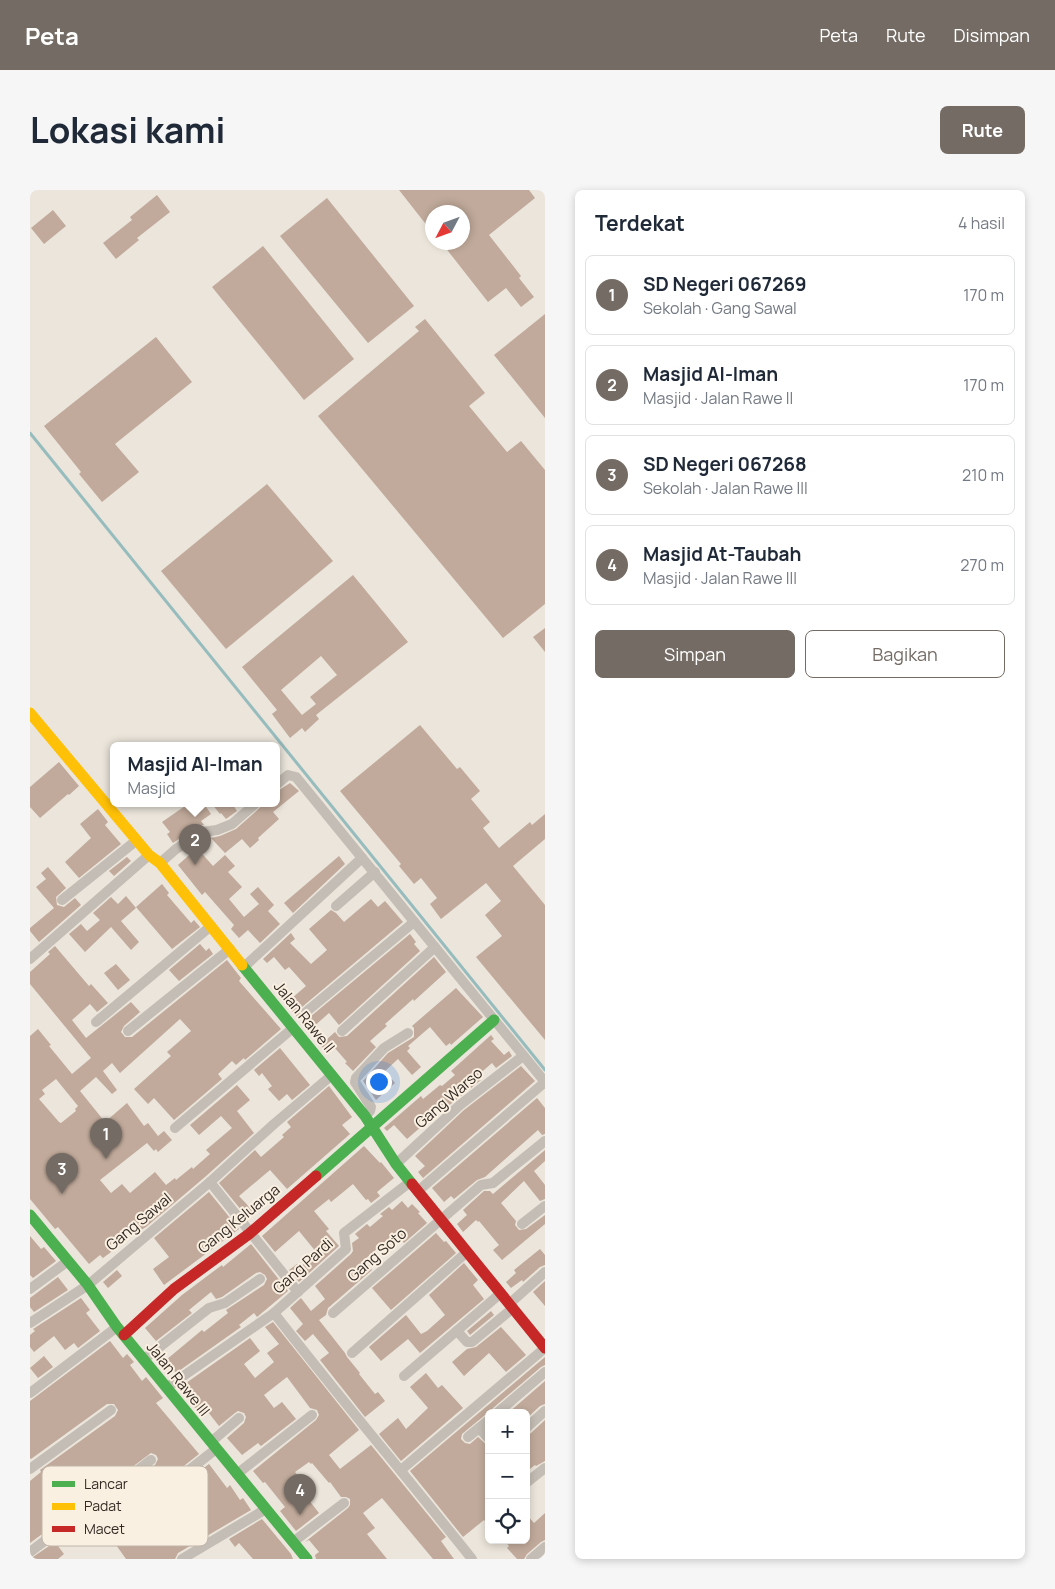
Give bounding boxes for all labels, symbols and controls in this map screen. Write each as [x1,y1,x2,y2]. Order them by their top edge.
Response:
text: Peta [25,19,79,52]
text: Peta [819,23,858,47]
text: Rute [886,23,925,47]
text: Disimpan [953,23,1030,47]
text: Lokasi kami [30,106,225,154]
button: Rute [940,106,1025,154]
north arrow [425,205,470,250]
text: Terdekat [595,209,685,237]
text: 4 hasil [958,212,1005,234]
text: SD Negeri 067269 [643,271,806,297]
text: 1 [608,284,616,306]
text: 170 m [963,284,1004,306]
text: Sekolah · Gang Sawal [643,297,797,319]
text: Masjid Al-Iman [643,361,778,387]
text: 2 [607,374,617,396]
text: 170 m [963,374,1004,396]
text: Masjid · Jalan Rawe II [643,387,793,409]
text: SD Negeri 067268 [643,451,807,477]
text: 3 [607,464,617,486]
text: 210 m [962,464,1004,486]
text: Sekolah · Jalan Rawe III [643,477,808,499]
text: Masjid At-Taubah [643,541,801,567]
text: 4 [607,554,617,576]
text: 270 m [960,554,1004,576]
text: Masjid · Jalan Rawe III [643,567,797,589]
button: Simpan [595,630,795,678]
button: Bagikan [805,630,1005,678]
popup [110,742,280,807]
text: Masjid Al-Iman [127,751,263,777]
text: Masjid [127,777,175,799]
pin: 2 [179,824,211,865]
street label: Jalan Rawe II [269,976,340,1057]
street label: Gang Warso [410,1062,487,1133]
your location [366,1069,392,1095]
pin: 1 [90,1118,122,1159]
pin: 3 [46,1153,78,1194]
street label: Gang Keluarga [193,1179,284,1258]
street label: Gang Sawal [101,1188,176,1255]
street label: Gang Soto [342,1223,411,1286]
street label: Gang Pardi [268,1233,337,1298]
street label: Jalan Rawe III [142,1337,215,1420]
map controls [485,1409,530,1544]
button: + [485,1409,530,1454]
button: − [485,1454,530,1499]
legend [42,1466,208,1546]
text: Lancar [84,1474,128,1493]
pin: 4 [284,1474,316,1515]
text: Padat [84,1496,122,1515]
button: locate [485,1499,530,1544]
text: Macet [84,1519,125,1538]

